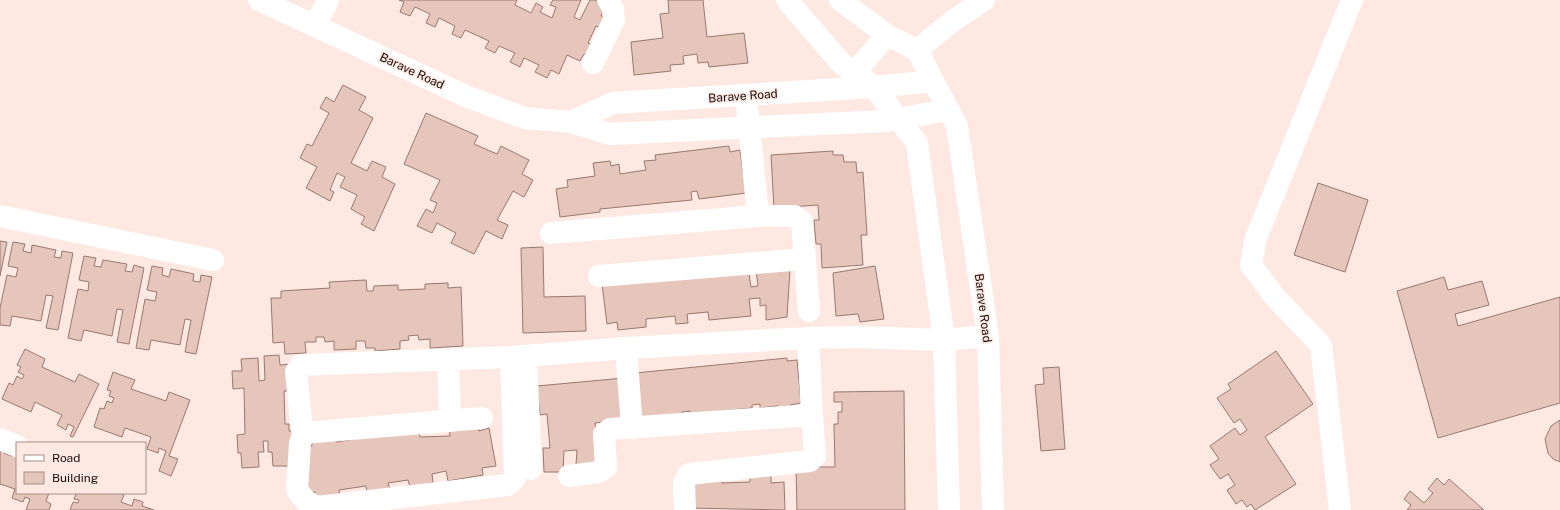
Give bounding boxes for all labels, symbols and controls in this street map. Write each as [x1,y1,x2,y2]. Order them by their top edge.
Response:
street label: Barave Road [378,50,446,92]
street label: Barave Road [708,87,778,105]
street label: Barave Road [972,273,994,343]
legend [16,442,146,494]
text: Road [52,451,80,465]
text: Building [52,471,98,485]

